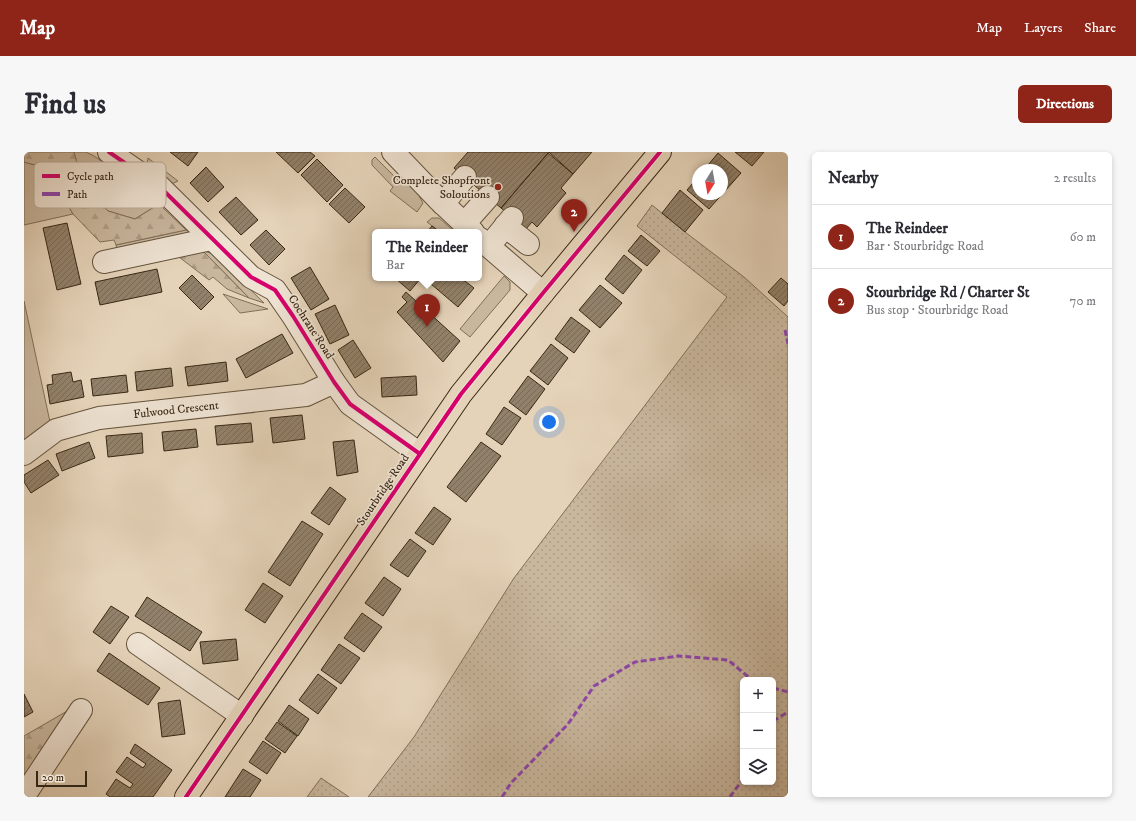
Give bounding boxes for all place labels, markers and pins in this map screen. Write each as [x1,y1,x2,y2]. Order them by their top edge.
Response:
place label: Complete Shopfront Soloutions [393,173,490,202]
marker: Complete Shopfront Soloutions [493,182,503,192]
pin: 2 [561,199,587,232]
pin: 1 [414,294,440,327]

